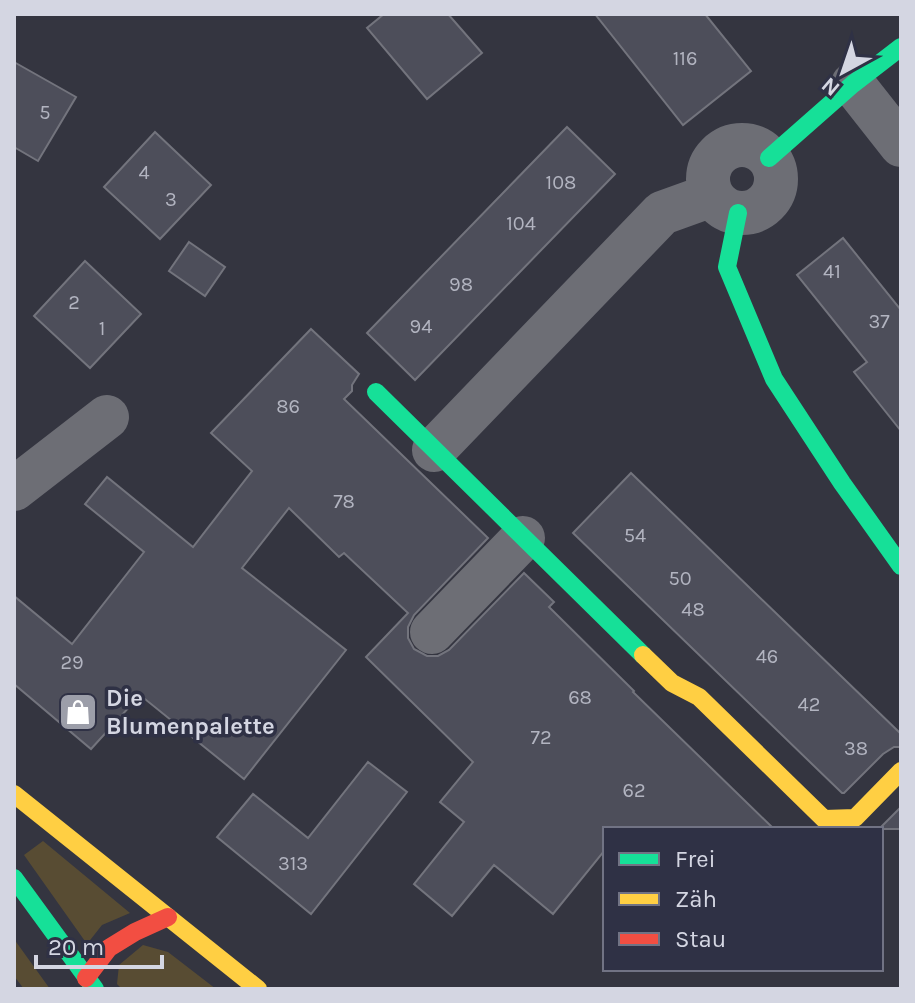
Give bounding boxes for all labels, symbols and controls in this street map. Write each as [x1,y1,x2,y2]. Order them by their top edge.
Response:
north arrow [803,32,883,112]
house number: 116 [673,47,697,70]
text: N [816,72,845,102]
house number: 5 [39,101,51,124]
house number: 4 [138,161,150,184]
house number: 108 [546,171,576,194]
house number: 3 [165,188,177,211]
house number: 104 [506,212,536,235]
house number: 41 [823,260,841,283]
house number: 98 [449,273,473,296]
house number: 2 [68,291,80,314]
house number: 37 [868,310,890,333]
house number: 94 [410,315,432,338]
house number: 1 [99,317,105,340]
house number: 86 [276,395,300,418]
house number: 78 [333,490,355,513]
house number: 54 [624,524,646,547]
house number: 50 [668,567,692,590]
house number: 48 [681,598,705,621]
house number: 46 [756,645,778,668]
house number: 29 [60,651,84,674]
place label: Die Blumenpalette [106,684,275,740]
house number: 68 [568,686,592,709]
shop icon: Die Blumenpalette [57,691,99,733]
house number: 42 [798,693,820,716]
house number: 72 [531,726,551,749]
house number: 38 [844,737,868,760]
house number: 62 [622,779,646,802]
legend [603,827,883,971]
text: Frei [675,845,716,873]
house number: 313 [278,852,308,875]
text: Zäh [675,885,717,913]
scale bar [36,919,162,969]
text: Stau [675,925,726,953]
text: 20 m [48,933,104,961]

